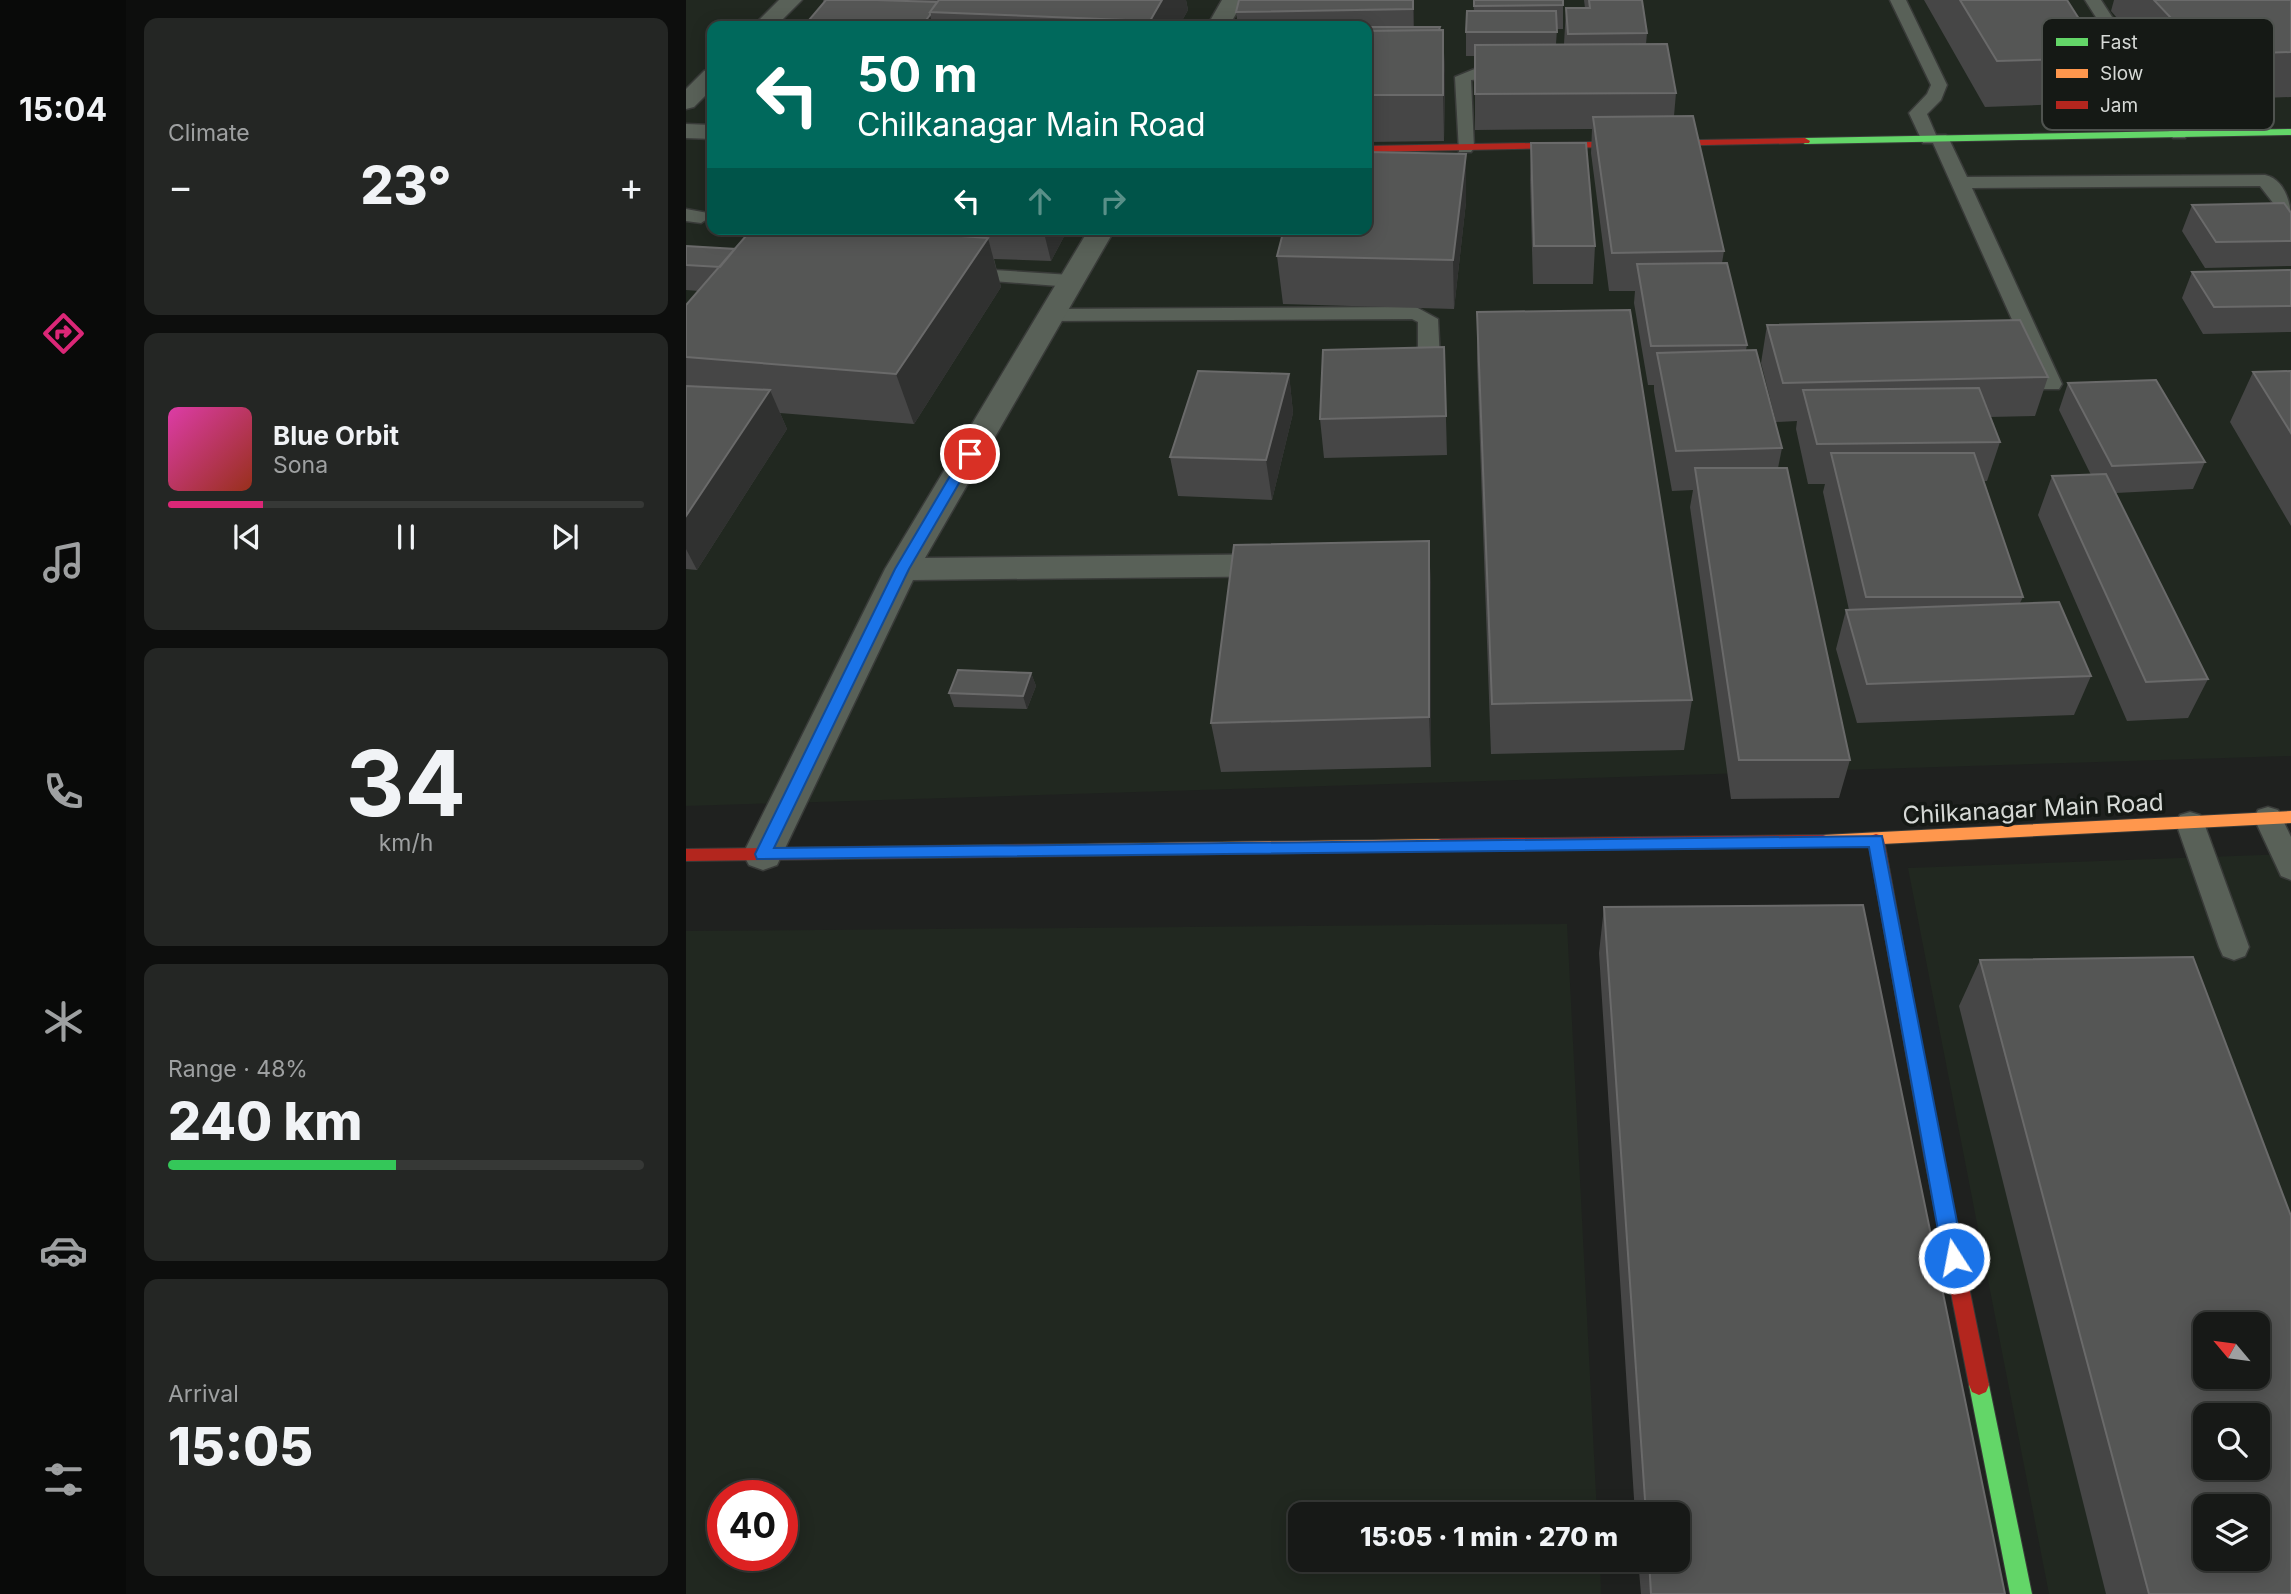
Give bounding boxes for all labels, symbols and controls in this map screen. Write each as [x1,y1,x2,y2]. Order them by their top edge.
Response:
legend [2042,18,2274,130]
text: Fast [2100,31,2138,54]
text: 50 m [857,45,978,104]
icon: left [742,49,833,140]
text: Slow [2100,62,2143,85]
text: 15:04 [19,90,107,129]
text: Jam [2100,94,2138,117]
text: Chilkanagar Main Road [857,105,1206,144]
text: Climate [168,119,250,147]
text: 23° [360,154,452,217]
text: − [168,163,193,209]
text: + [619,163,644,209]
icon: left [948,182,986,220]
icon: ahead [1021,182,1059,220]
icon: right [1094,182,1132,220]
icon: directions [39,309,88,358]
text: Blue Orbit [273,420,399,451]
pin [940,424,1000,484]
icon: arrive [951,435,989,473]
text: Sona [273,451,328,479]
icon: previous [228,518,266,556]
icon: pause [387,518,425,556]
icon: next [546,518,584,556]
icon: music [39,538,88,587]
text: 34 [346,728,466,838]
icon: phone [39,767,88,816]
street label: Chilkanagar Main Road [1902,787,2164,830]
text: km/h [379,829,433,857]
icon: climate [39,997,88,1046]
text: Range · 48% [168,1055,308,1083]
text: 240 km [168,1090,363,1153]
position arrow [1917,1221,1991,1295]
icon: car [39,1226,88,1275]
north arrow [2193,1312,2270,1390]
map controls [2193,1312,2270,1571]
text: Arrival [168,1380,239,1408]
button: search [2193,1403,2270,1480]
text: 15:05 [168,1415,313,1478]
icon: filters [39,1455,88,1504]
speed limit sign: 40 [707,1480,798,1571]
button: layers [2193,1494,2270,1571]
text: 15:05 · 1 min · 270 m [1360,1521,1618,1552]

